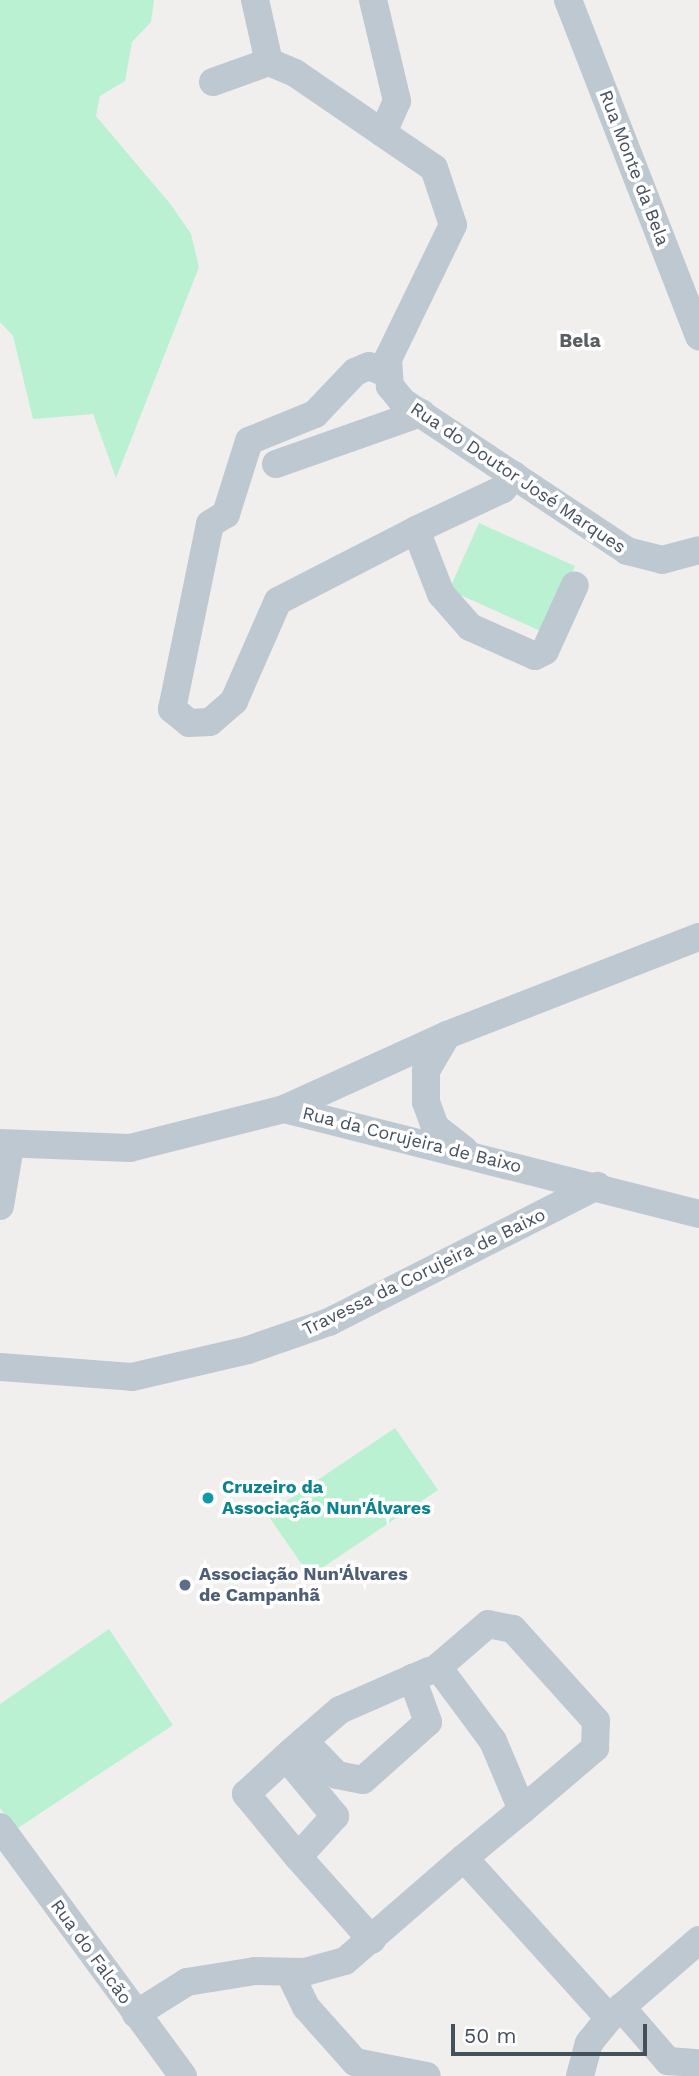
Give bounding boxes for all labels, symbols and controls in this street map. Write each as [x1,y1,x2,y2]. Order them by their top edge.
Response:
street label: Rua Monte da Bela [594,87,674,249]
district label: Bela [559,330,601,352]
street label: Rua do Doutor José Marques [406,398,630,558]
street label: Rua da Corujeira de Baixo [300,1102,524,1178]
street label: Travessa da Corujeira de Baixo [298,1203,550,1341]
place label: Cruzeiro da Associação Nun'Álvares [222,1477,431,1520]
marker: Cruzeiro da Associação Nun'Álvares [200,1490,216,1506]
place label: Associação Nun'Álvares de Campanhã [199,1564,408,1606]
marker: Associação Nun'Álvares de Campanhã [177,1577,193,1593]
street label: Rua do Falcão [46,1895,136,2009]
scale bar [454,2010,650,2054]
text: 50 m [464,2023,516,2048]

